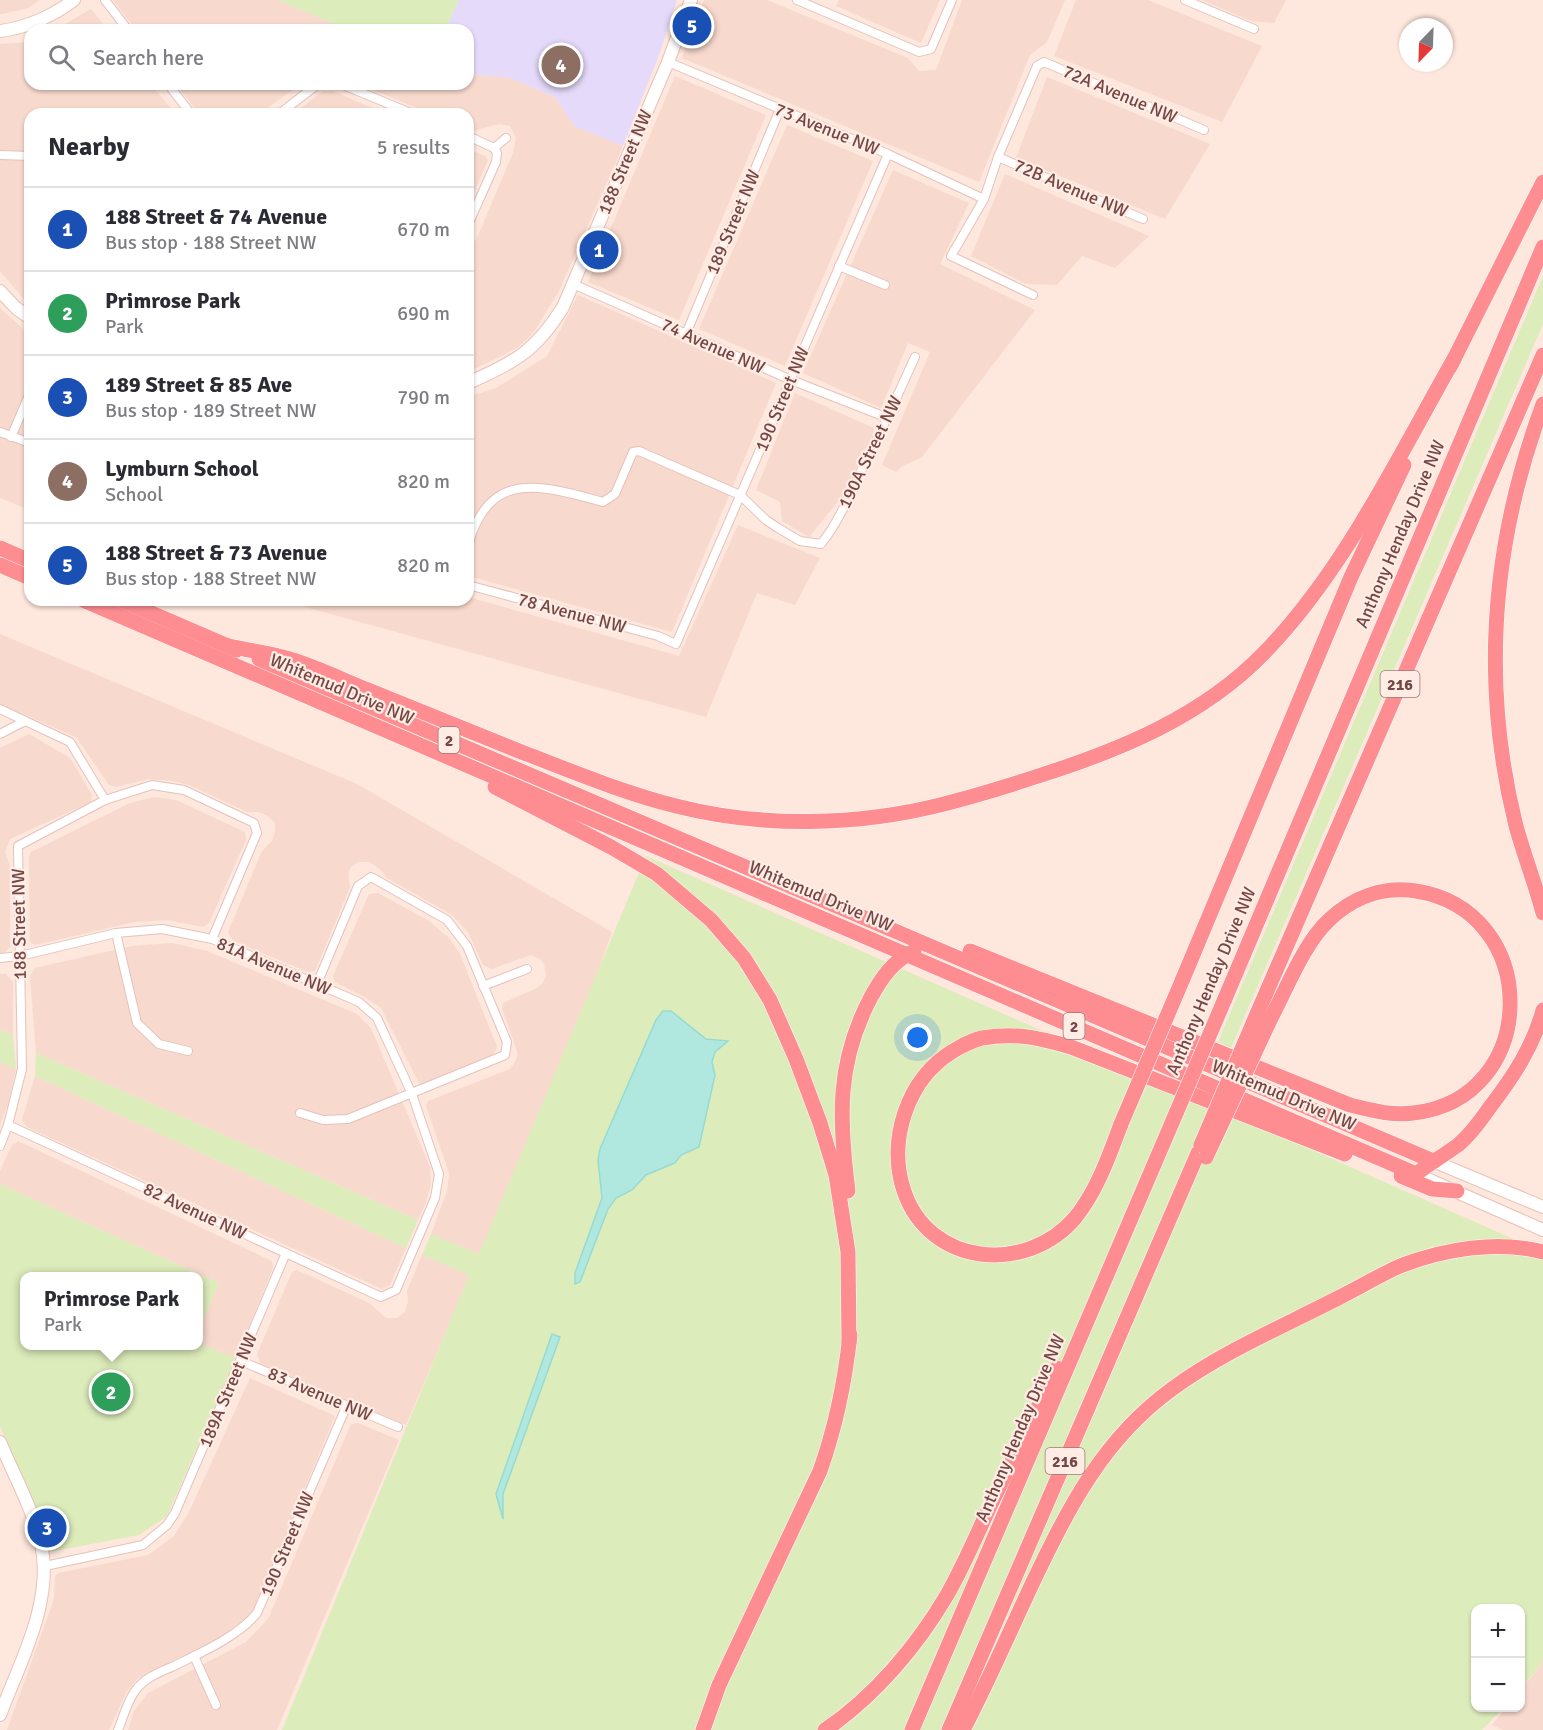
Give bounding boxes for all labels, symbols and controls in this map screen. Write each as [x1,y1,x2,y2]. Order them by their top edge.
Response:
pin: 5 [672,3,712,48]
north arrow [1399,18,1453,72]
search box [24,24,474,90]
icon: search [45,41,78,74]
pin: 4 [542,42,580,88]
text: Search here [93,44,204,71]
street label: 72A Avenue NW [1059,60,1181,128]
street label: 73 Avenue NW [771,98,883,160]
street label: 188 Street NW [593,106,657,218]
text: Nearby [48,131,129,163]
text: 5 results [377,135,450,160]
street label: 72B Avenue NW [1011,154,1131,222]
street label: 189 Street NW [701,166,765,278]
text: 188 Street & 74 Avenue [105,203,327,230]
text: 1 [62,217,73,242]
text: 670 m [397,217,450,242]
pin: 1 [580,228,618,272]
text: Bus stop · 188 Street NW [105,230,317,255]
text: Primrose Park [105,287,241,314]
text: 2 [62,301,73,326]
text: 690 m [397,301,450,326]
street label: 74 Avenue NW [658,313,768,379]
text: Park [105,314,143,339]
street label: 190 Street NW [750,343,814,455]
text: 189 Street & 85 Ave [105,371,292,398]
text: 3 [62,385,73,410]
text: 790 m [397,385,450,410]
street label: 190A Street NW [833,392,907,512]
text: Bus stop · 189 Street NW [105,398,317,423]
street label: Anthony Henday Drive NW [1350,437,1450,631]
text: Lymburn School [105,455,259,482]
text: 4 [62,469,73,494]
text: 820 m [397,469,450,494]
text: School [105,482,163,507]
text: 188 Street & 73 Avenue [105,539,327,566]
text: 5 [62,553,73,578]
text: 820 m [397,553,450,578]
text: Bus stop · 188 Street NW [105,566,317,591]
street label: 78 Avenue NW [515,588,629,638]
street label: Whitemud Drive NW [267,649,417,729]
road number: 216 [1380,671,1420,697]
road number: 2 [438,727,460,753]
street label: Whitemud Drive NW [746,856,896,936]
street label: 188 Street NW [7,868,31,980]
street label: Anthony Henday Drive NW [1161,884,1261,1078]
street label: 81A Avenue NW [213,932,335,1000]
road number: 2 [1064,1013,1084,1039]
your location [903,1023,932,1052]
street label: Whitemud Drive NW [1209,1055,1359,1135]
street label: 82 Avenue NW [140,1178,250,1244]
popup [20,1272,203,1350]
text: Primrose Park [44,1285,179,1312]
text: Park [44,1312,82,1337]
street label: 189A Street NW [194,1329,262,1451]
street label: Anthony Henday Drive NW [970,1331,1070,1525]
street label: 83 Avenue NW [265,1362,375,1426]
pin: 2 [92,1370,130,1414]
road number: 216 [1046,1448,1084,1474]
street label: 190 Street NW [255,1488,319,1600]
pin: 3 [28,1506,66,1550]
map controls [1471,1604,1525,1712]
button: + [1471,1604,1525,1658]
button: − [1471,1658,1525,1712]

